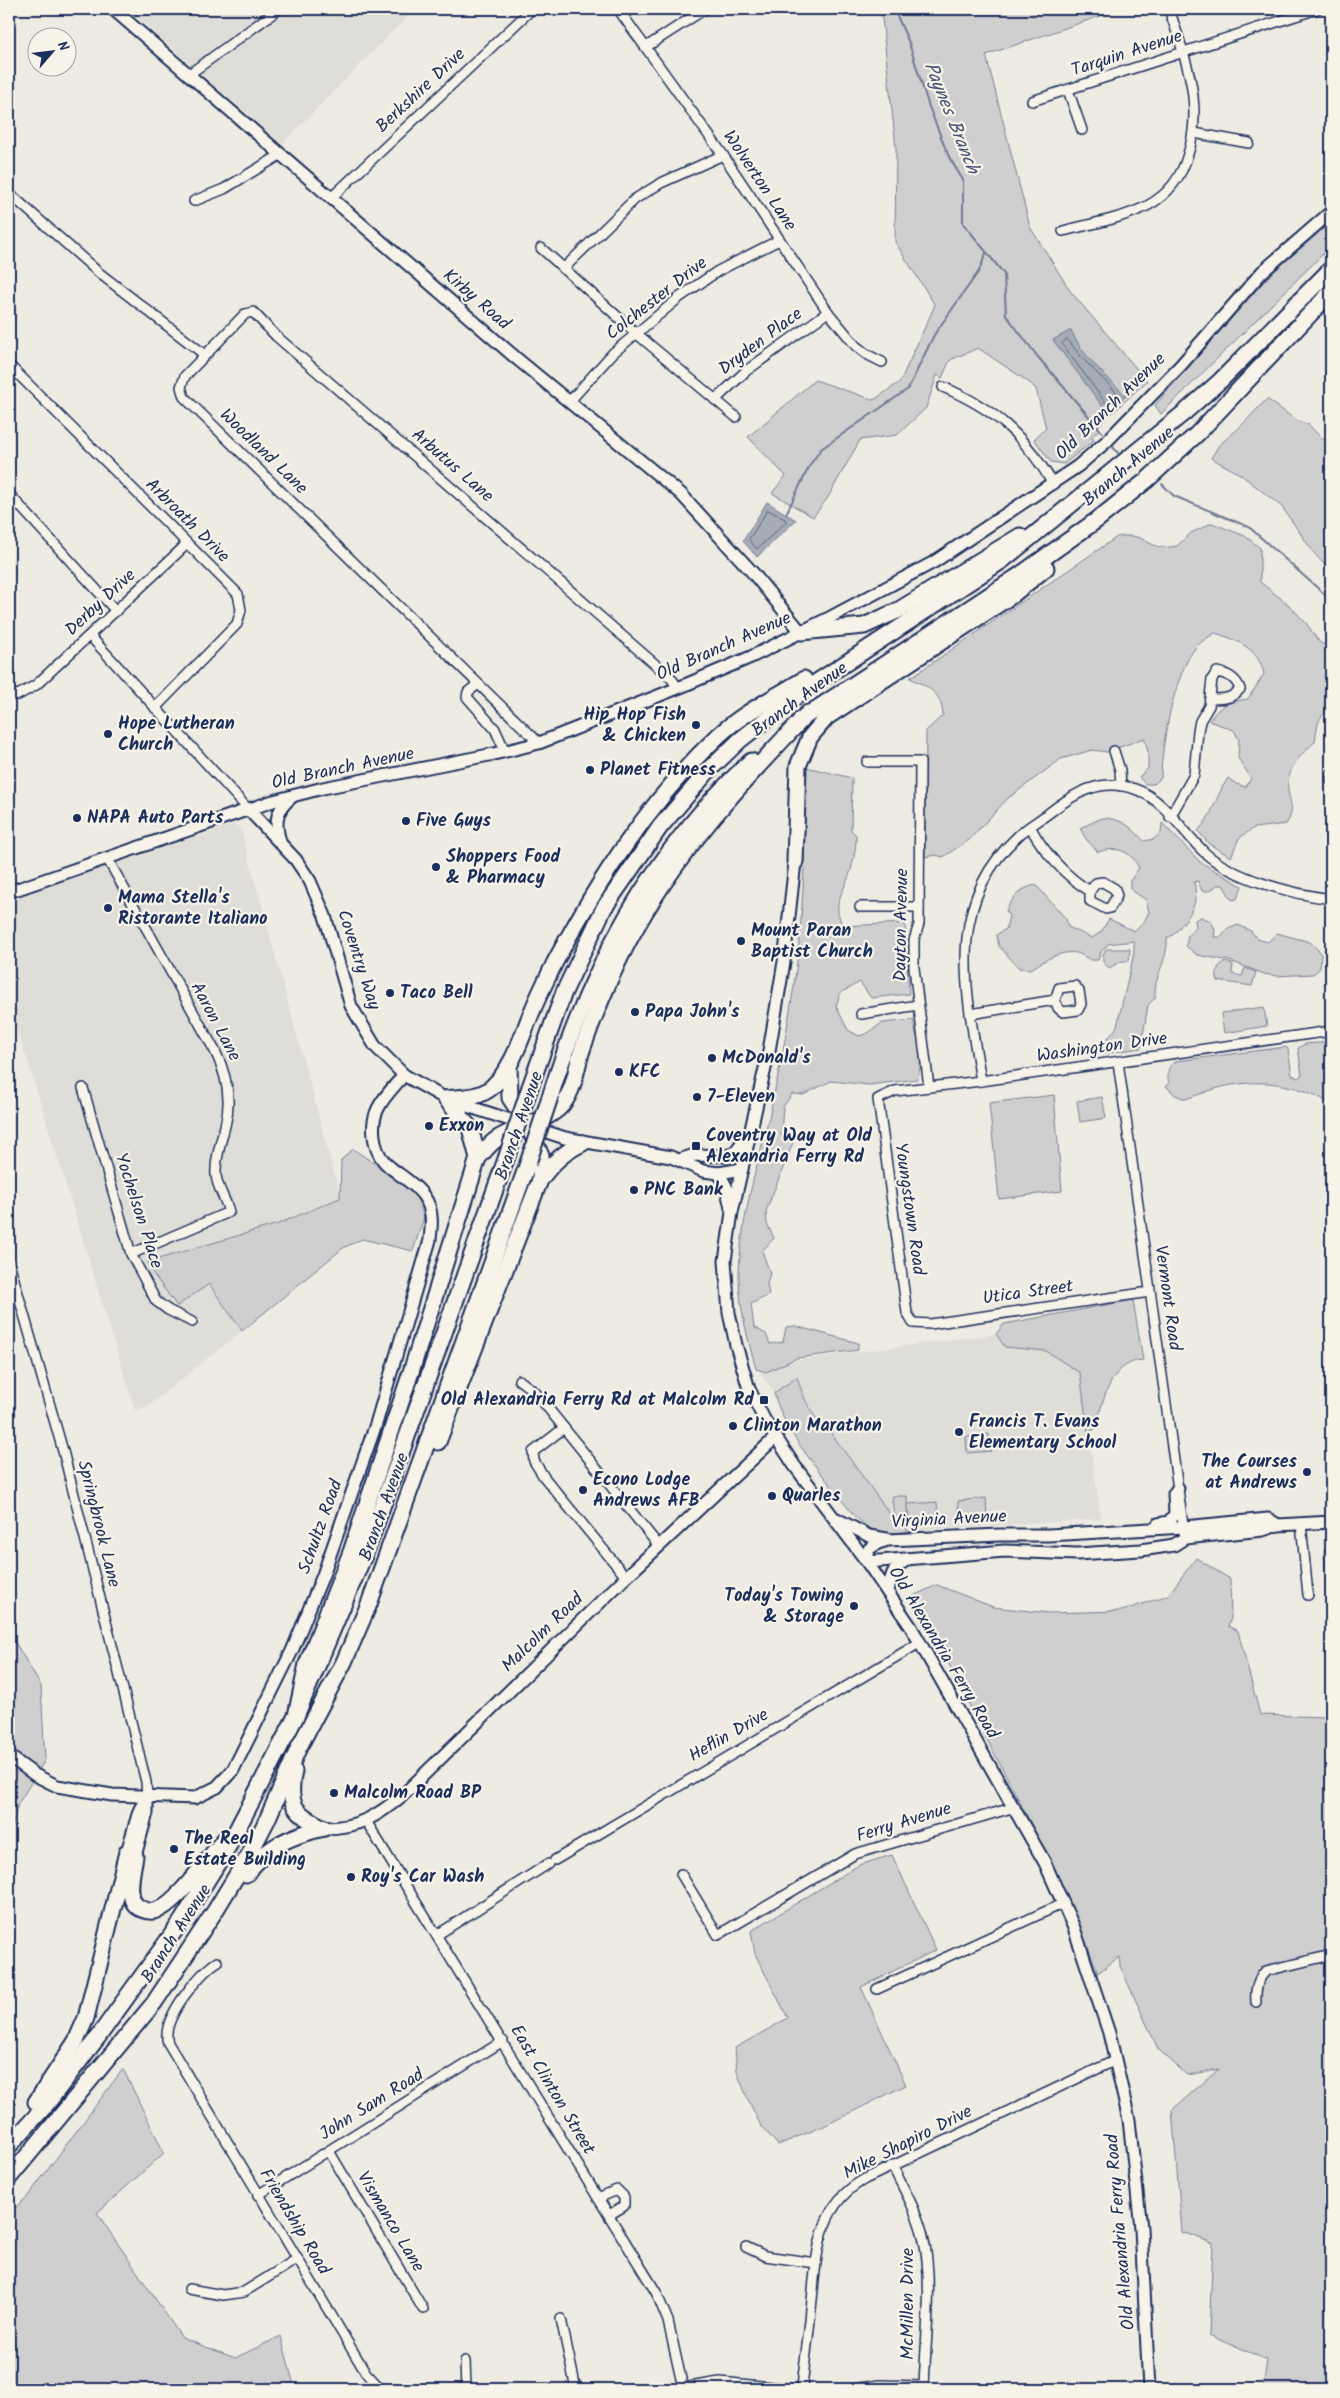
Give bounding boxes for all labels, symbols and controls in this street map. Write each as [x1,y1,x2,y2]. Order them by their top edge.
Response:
street label: Tarquin Avenue [1068,22,1186,86]
north arrow [28,28,78,78]
text: N [51,37,74,56]
street label: Berkshire Drive [369,41,473,141]
water label: Paynes Branch [915,57,988,180]
street label: Wolverton Lane [714,125,804,237]
street label: Colchester Drive [600,250,714,348]
street label: Kirby Road [436,262,517,339]
street label: Dryden Place [713,301,809,383]
street label: Old Branch Avenue [1049,346,1173,468]
street label: Woodland Lane [212,402,314,502]
street label: Branch Avenue [1076,419,1182,515]
street label: Arbutus Lane [404,422,500,510]
street label: Arbroath Drive [138,472,236,570]
street label: Derby Drive [59,562,143,644]
street label: Old Branch Avenue [652,604,796,690]
street label: Branch Avenue [746,655,854,745]
place label: Hip Hop Fish & Chicken [583,701,686,751]
place label: Hope Lutheran Church [118,710,235,760]
marker: Hip Hop Fish & Chicken [690,719,702,731]
marker: Hope Lutheran Church [102,728,114,740]
street label: Old Branch Avenue [269,740,417,798]
place label: Planet Fitness [600,756,716,785]
marker: Planet Fitness [584,764,596,776]
place label: NAPA Auto Parts [87,804,224,833]
place label: Five Guys [416,807,492,836]
marker: NAPA Auto Parts [71,812,83,824]
marker: Five Guys [400,815,412,827]
place label: Shoppers Food & Pharmacy [446,843,560,893]
marker: Shoppers Food & Pharmacy [430,861,442,873]
street label: Dayton Avenue [887,868,917,982]
place label: Mama Stella's Ristorante Italiano [118,884,267,934]
marker: Mama Stella's Ristorante Italiano [102,902,114,914]
street label: Coventry Way [328,906,388,1014]
place label: Mount Paran Baptist Church [751,917,873,967]
marker: Mount Paran Baptist Church [735,935,747,947]
street label: Aaron Lane [182,977,248,1067]
place label: Taco Bell [400,979,473,1008]
marker: Taco Bell [384,987,396,999]
place label: Papa John's [645,998,740,1027]
marker: Papa John's [629,1006,641,1018]
street label: Washington Drive [1035,1024,1169,1072]
place label: McDonald's [722,1044,811,1073]
marker: McDonald's [706,1052,718,1064]
place label: KFC [629,1058,661,1087]
marker: KFC [613,1066,625,1078]
street label: Branch Avenue [488,1068,552,1184]
place label: 7-Eleven [707,1083,775,1112]
marker: 7-Eleven [691,1091,703,1103]
place label: Exxon [439,1112,484,1141]
marker: Exxon [423,1120,435,1132]
place label: Coventry Way at Old Alexandria Ferry Rd [706,1122,872,1172]
marker: Coventry Way at Old Alexandria Ferry Rd [690,1140,702,1152]
street label: Youngstown Road [885,1141,933,1278]
street label: Yochelson Place [106,1149,170,1273]
place label: PNC Bank [644,1176,724,1205]
marker: PNC Bank [628,1184,640,1196]
street label: Vermont Road [1145,1244,1189,1354]
street label: Utica Street [981,1272,1076,1314]
place label: Old Alexandria Ferry Rd at Malcolm Rd [441,1386,754,1415]
marker: Old Alexandria Ferry Rd at Malcolm Rd [758,1394,770,1406]
place label: Francis T. Evans Elementary School [969,1408,1116,1458]
place label: Clinton Marathon [743,1412,882,1441]
marker: Clinton Marathon [727,1420,739,1432]
marker: Francis T. Evans Elementary School [953,1426,965,1438]
place label: The Courses at Andrews [1201,1448,1298,1498]
street label: Branch Avenue [352,1449,418,1565]
street label: Springbrook Lane [68,1457,128,1591]
place label: Econo Lodge Andrews AFB [593,1466,700,1516]
marker: The Courses at Andrews [1301,1466,1313,1478]
street label: Schultz Road [291,1475,352,1578]
place label: Quarles [782,1482,841,1511]
marker: Econo Lodge Andrews AFB [577,1484,589,1496]
marker: Quarles [766,1490,778,1502]
street label: Virginia Avenue [891,1503,1007,1537]
street label: Old Alexandria Ferry Road [880,1561,1007,1746]
place label: Today's Towing & Storage [724,1582,844,1632]
street label: Malcolm Road [495,1585,592,1680]
marker: Today's Towing & Storage [848,1600,860,1612]
street label: Heflin Drive [683,1701,775,1771]
place label: Malcolm Road BP [344,1779,482,1808]
marker: Malcolm Road BP [328,1787,340,1799]
street label: Ferry Avenue [853,1795,955,1851]
place label: The Real Estate Building [184,1825,306,1875]
marker: The Real Estate Building [168,1843,180,1855]
place label: Roy's Car Wash [361,1863,484,1892]
marker: Roy's Car Wash [345,1871,357,1883]
street label: Branch Avenue [134,1879,220,1989]
street label: East Clinton Street [502,2019,603,2162]
street label: John Sam Road [314,2061,431,2149]
street label: Mike Shapiro Drive [838,2098,978,2188]
street label: Old Alexandria Ferry Road [1098,2132,1144,2331]
street label: Friendship Road [251,2163,338,2282]
street label: Vismanco Lane [348,2166,432,2278]
street label: McMillen Drive [894,2248,923,2360]

